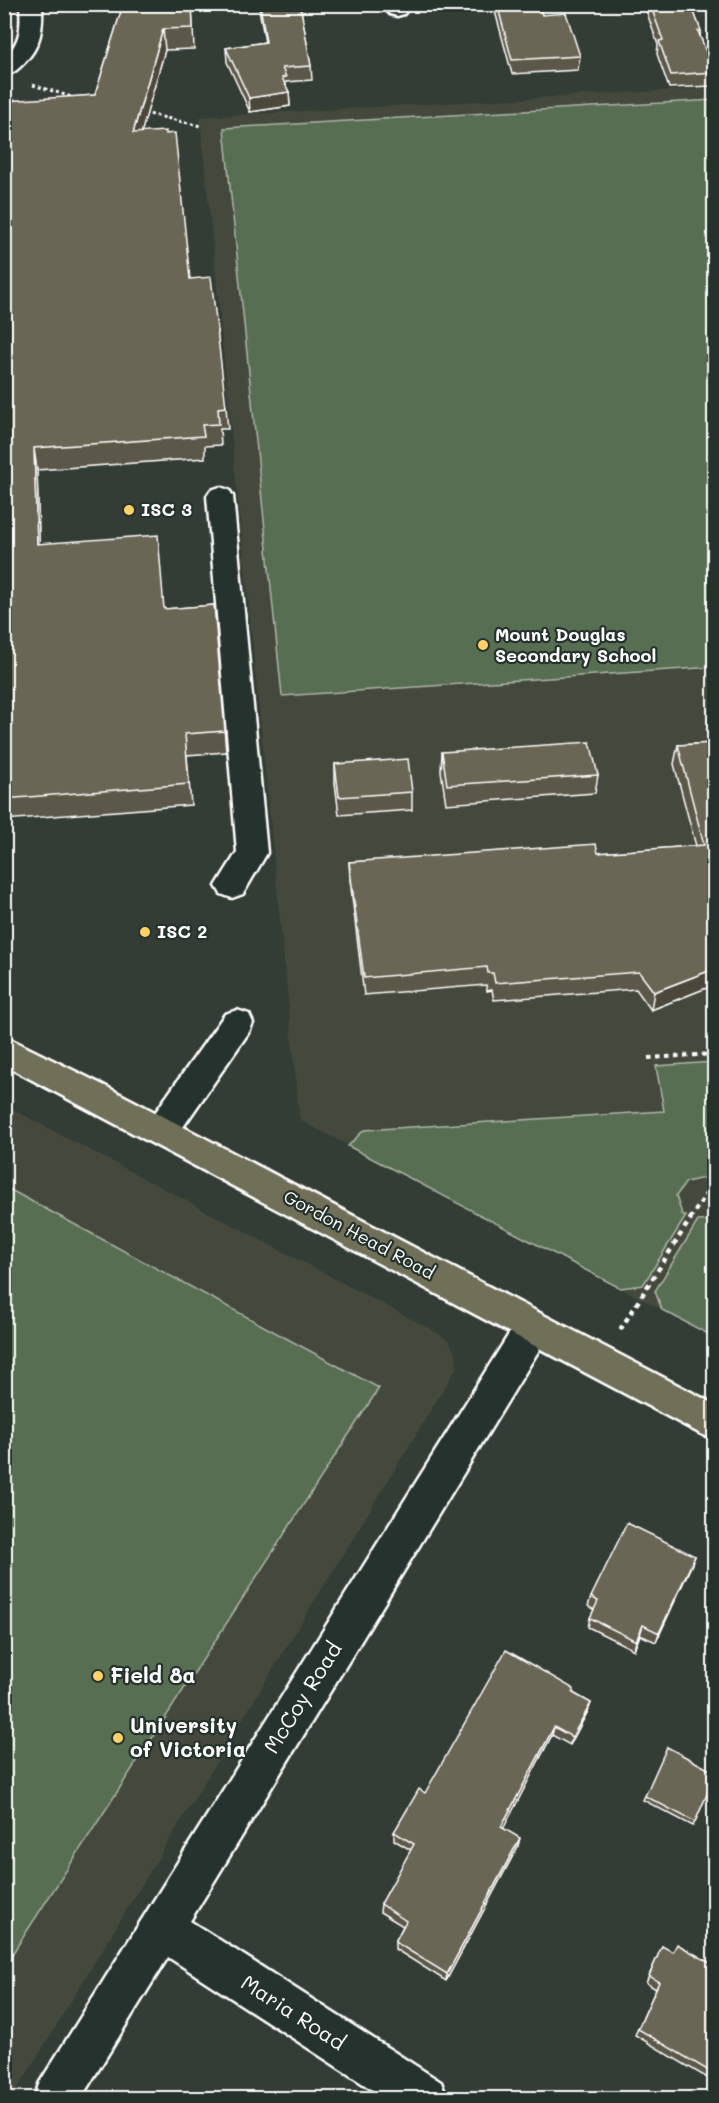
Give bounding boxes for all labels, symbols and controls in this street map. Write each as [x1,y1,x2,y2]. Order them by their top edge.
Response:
place label: ISC 3 [141,497,192,521]
marker: ISC 3 [122,503,136,517]
place label: Mount Douglas Secondary School [495,622,656,667]
marker: Mount Douglas Secondary School [476,638,490,652]
place label: ISC 2 [157,919,207,943]
marker: ISC 2 [138,925,152,939]
street label: Gordon Head Road [280,1184,439,1284]
street label: McCoy Road [257,1636,347,1758]
place label: Field 8a [110,1661,196,1688]
marker: Field 8a [91,1669,105,1683]
place label: University of Victoria [130,1711,246,1762]
marker: University of Victoria [111,1731,125,1745]
street label: Maria Road [237,1968,351,2055]

